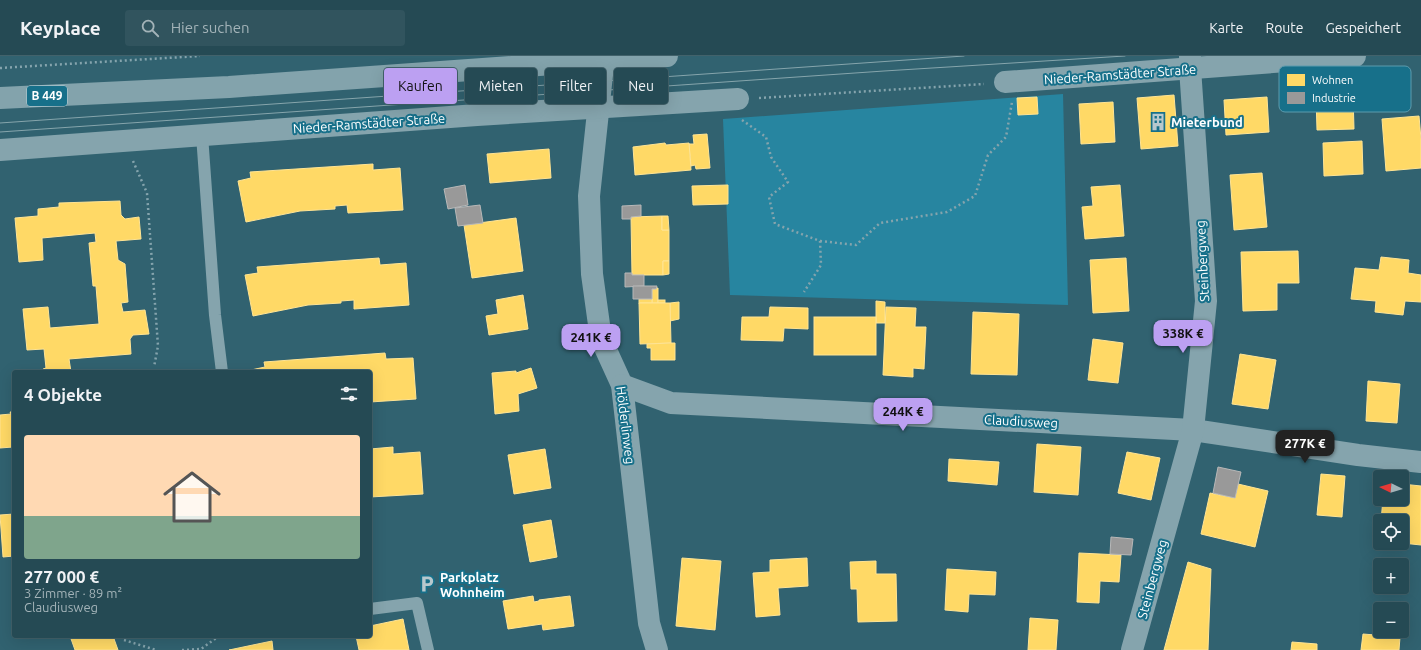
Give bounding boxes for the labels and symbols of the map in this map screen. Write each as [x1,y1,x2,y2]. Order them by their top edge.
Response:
street label: Nieder-Ramstädter Straße [1043,62,1197,86]
legend [1279,66,1411,112]
text: Wohnen [1312,74,1353,86]
road number: B 449 [27,86,67,106]
text: Industrie [1312,92,1356,104]
street label: Nieder-Ramstädter Straße [292,111,446,135]
building icon: Mieterbund [1148,112,1168,132]
place label: Mieterbund [1171,115,1243,129]
street label: Steinbergweg [1193,220,1211,302]
pin: 338K € [1150,320,1216,354]
pin: 241K € [558,324,624,358]
street label: Hölderlinweg [614,385,638,465]
pin: 244K € [870,398,936,432]
street label: Claudiusweg [984,412,1058,430]
pin: 277K € [1272,430,1338,464]
north arrow [1373,470,1409,506]
street label: Steinbergweg [1135,538,1169,620]
place label: Parkplatz Wohnheim [440,570,505,599]
parking icon: Parkplatz Wohnheim [417,574,437,594]

